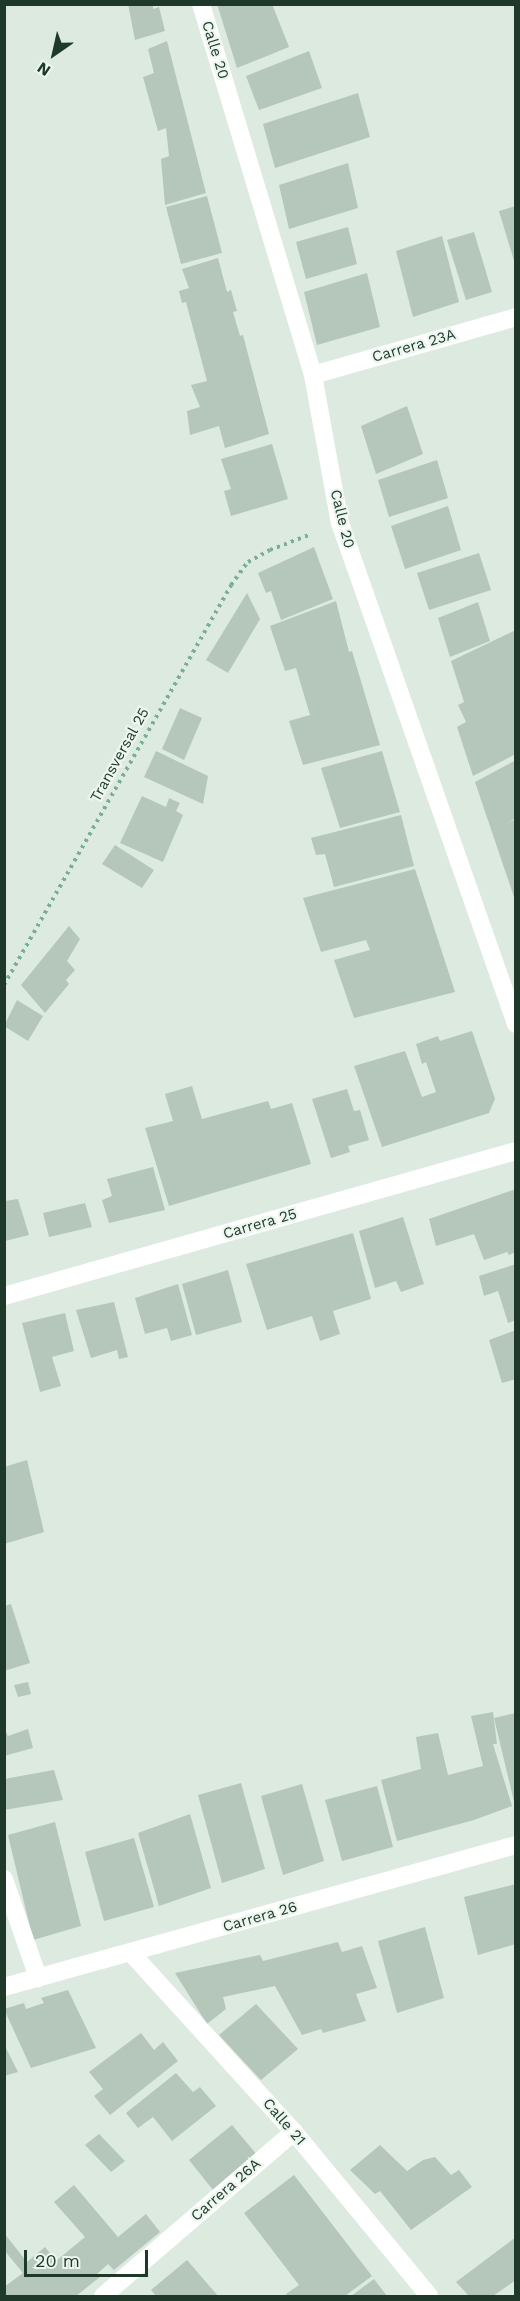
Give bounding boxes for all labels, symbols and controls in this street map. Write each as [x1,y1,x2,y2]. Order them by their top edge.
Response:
street label: Calle 20 [198,19,232,81]
north arrow [24,24,84,84]
text: N [33,58,54,81]
street label: Carrera 23A [370,325,458,367]
street label: Calle 20 [326,488,358,550]
street label: Transversal 25 [87,705,153,805]
street label: Carrera 25 [221,1205,299,1243]
street label: Carrera 26 [221,1898,299,1936]
street label: Calle 21 [259,2095,309,2149]
street label: Carrera 26A [187,2155,265,2225]
scale bar [27,2238,152,2276]
text: 20 m [35,2250,80,2271]

